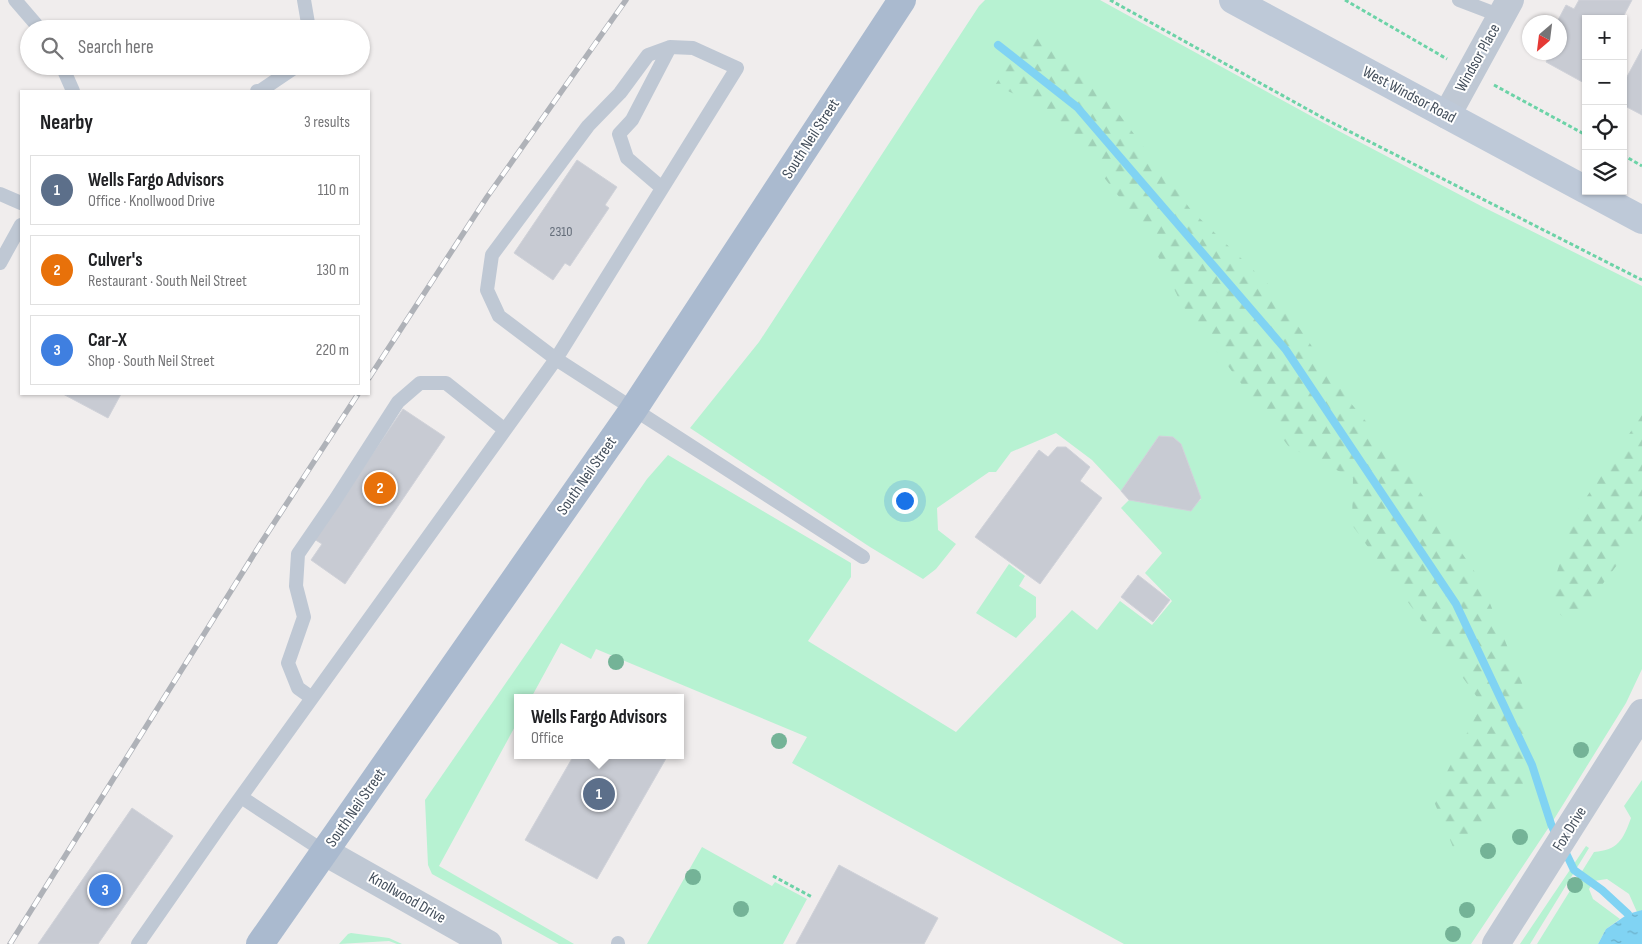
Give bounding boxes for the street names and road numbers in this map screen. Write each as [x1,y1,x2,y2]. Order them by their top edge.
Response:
street label: Windsor Place [1451,21,1505,95]
street label: West Windsor Road [1359,62,1459,128]
street label: South Neil Street [778,95,844,182]
street label: South Neil Street [553,433,621,519]
street label: South Neil Street [322,765,390,851]
street label: Fox Drive [1549,803,1591,855]
street label: Knollwood Drive [365,868,449,928]

